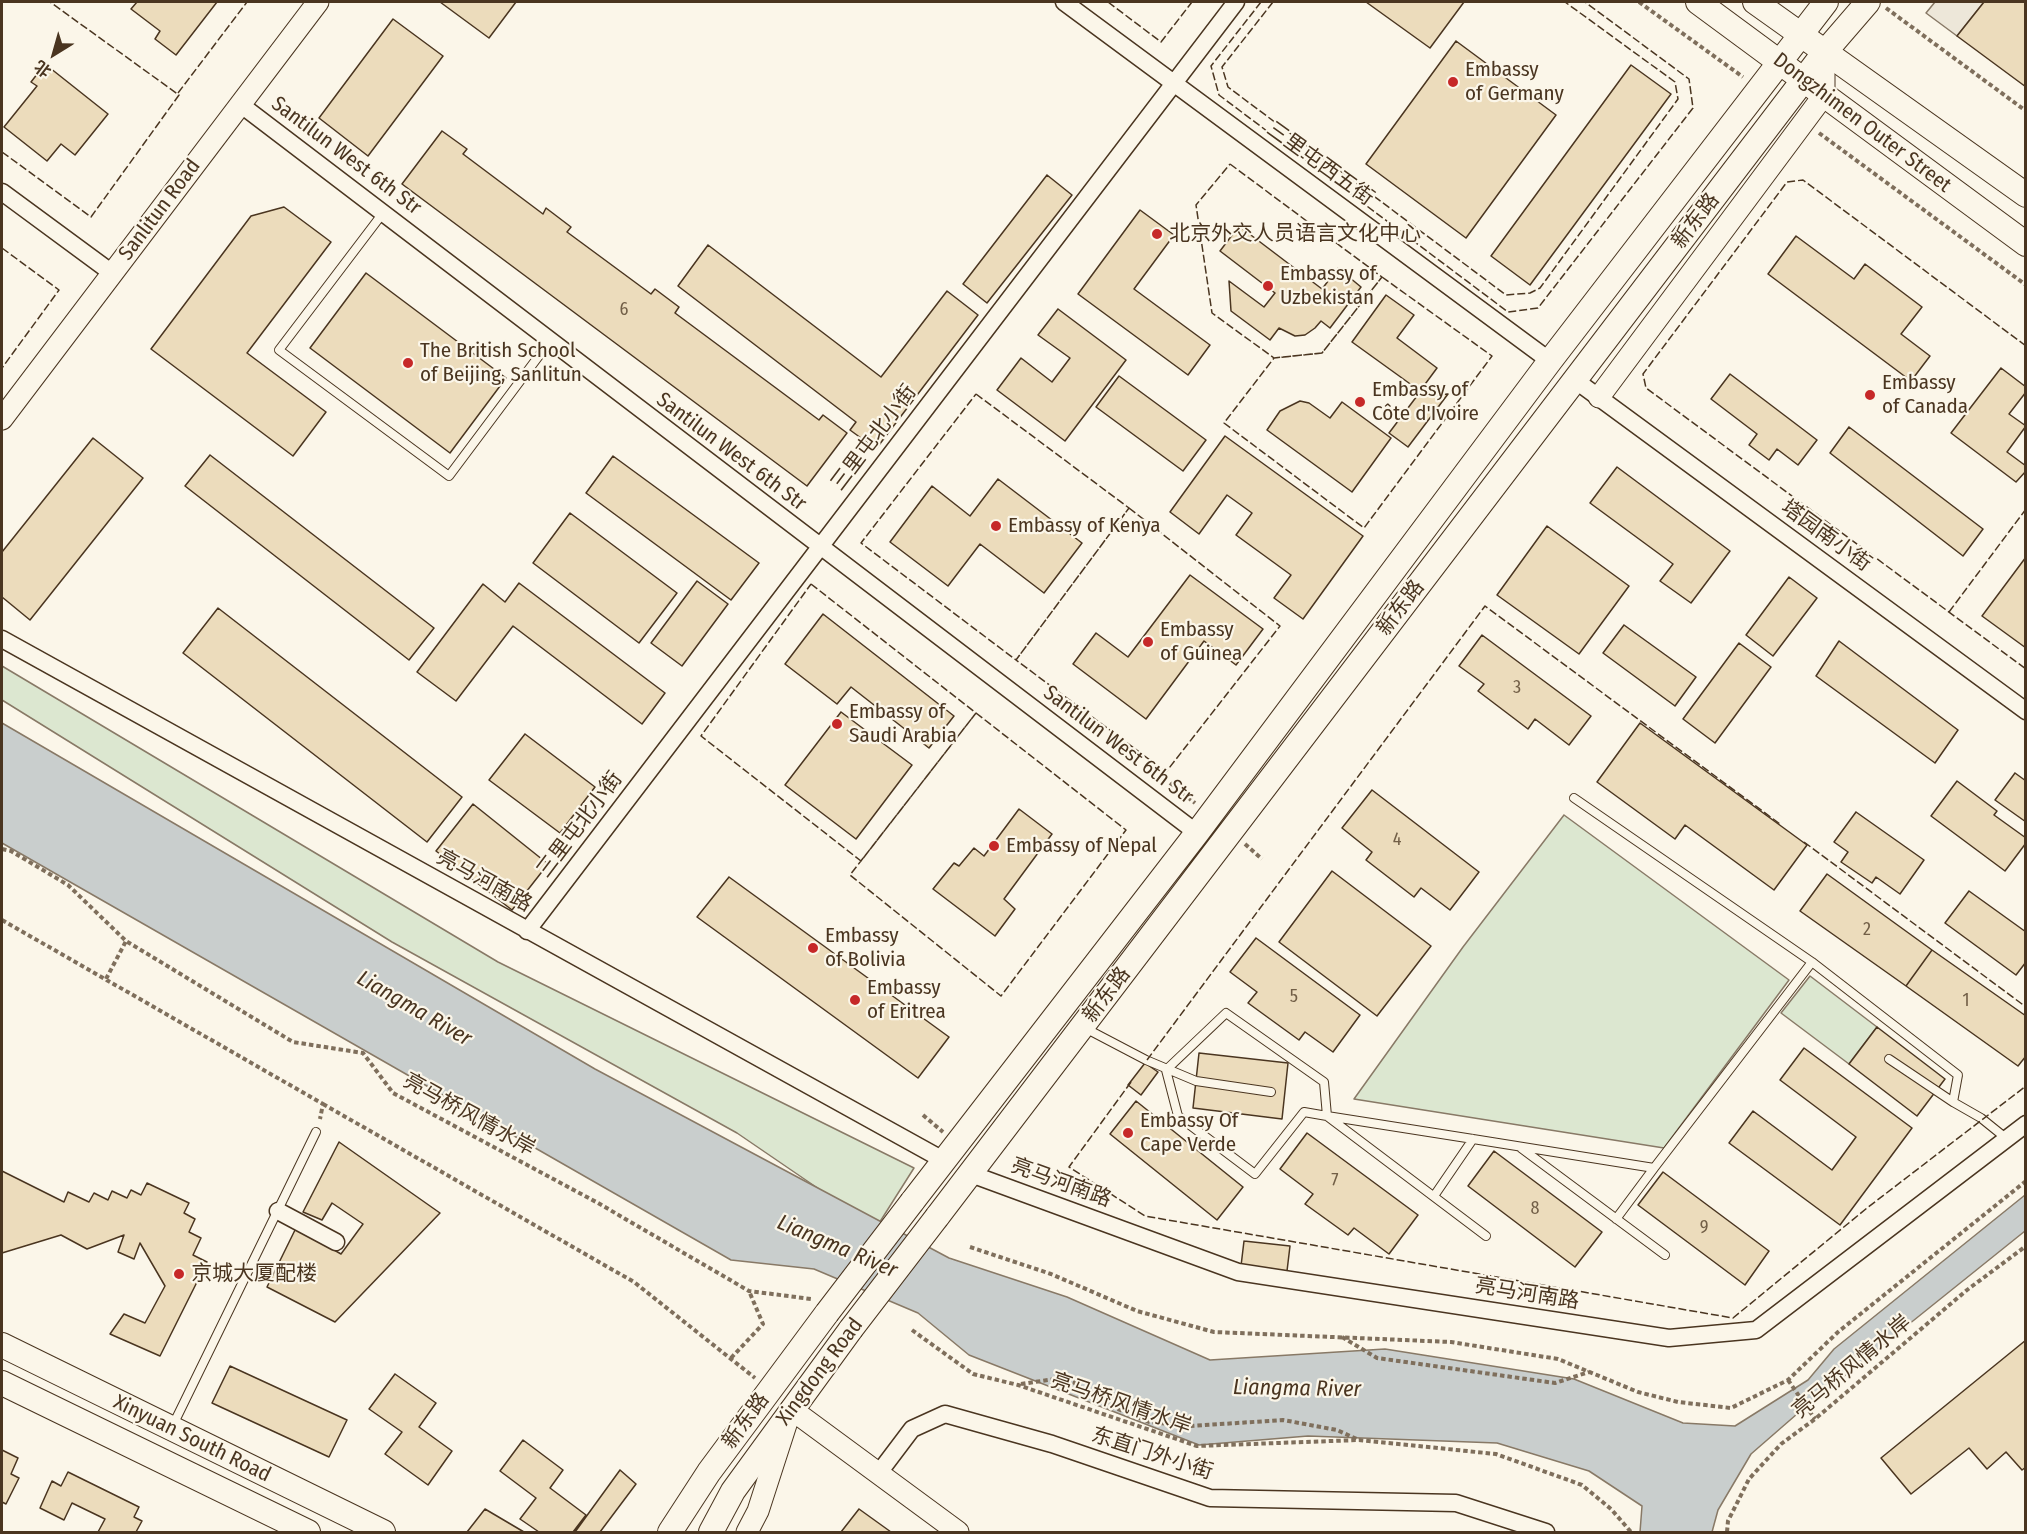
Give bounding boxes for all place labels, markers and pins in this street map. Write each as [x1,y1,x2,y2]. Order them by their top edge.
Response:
place label: Embassy of Germany [1465,57,1564,107]
marker: Embassy of Germany [1446,75,1460,89]
place label: 北京外交人员语言文化中心 [1169,221,1421,247]
marker: 北京外交人员语言文化中心 [1150,227,1164,241]
place label: Embassy of Uzbekistan [1280,261,1376,311]
marker: Embassy of Uzbekistan [1261,279,1275,293]
place label: The British School of Beijing, Sanlitun [420,338,582,388]
marker: The British School of Beijing, Sanlitun [401,356,415,370]
place label: Embassy of Canada [1882,370,1968,420]
place label: Embassy of Côte d'Ivoire [1372,377,1479,427]
marker: Embassy of Canada [1863,388,1877,402]
marker: Embassy of Côte d'Ivoire [1353,395,1367,409]
place label: Embassy of Kenya [1008,513,1161,539]
marker: Embassy of Kenya [989,519,1003,533]
place label: Embassy of Guinea [1160,617,1242,667]
marker: Embassy of Guinea [1141,635,1155,649]
place label: Embassy of Saudi Arabia [849,699,957,749]
marker: Embassy of Saudi Arabia [830,717,844,731]
place label: Embassy of Nepal [1006,833,1157,859]
marker: Embassy of Nepal [987,839,1001,853]
place label: Embassy of Bolivia [825,923,906,973]
marker: Embassy of Bolivia [806,941,820,955]
place label: Embassy of Eritrea [867,975,946,1025]
marker: Embassy of Eritrea [848,993,862,1007]
place label: Embassy Of Cape Verde [1140,1108,1238,1158]
marker: Embassy Of Cape Verde [1121,1126,1135,1140]
place label: 京城大厦配楼 [191,1261,317,1287]
marker: 京城大厦配楼 [172,1267,186,1281]

